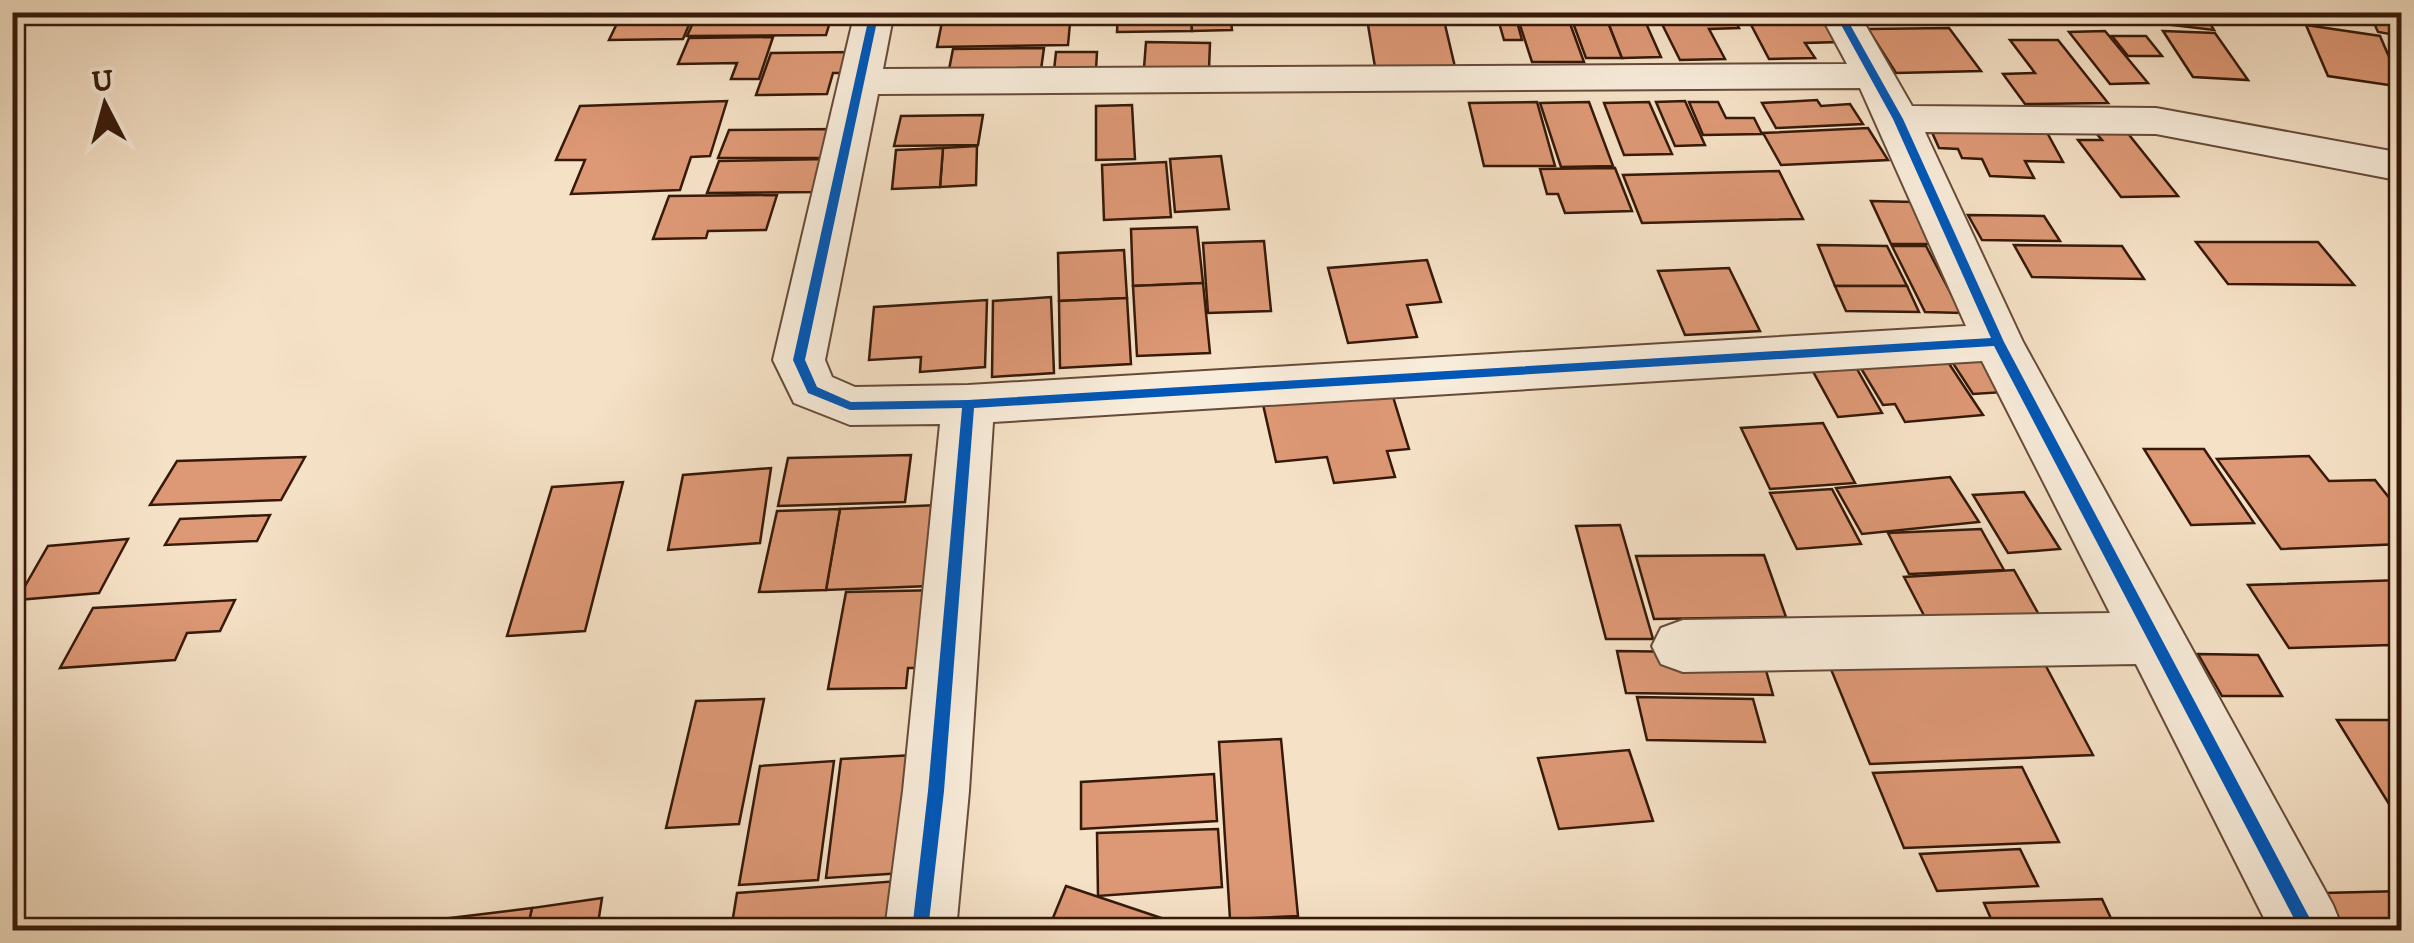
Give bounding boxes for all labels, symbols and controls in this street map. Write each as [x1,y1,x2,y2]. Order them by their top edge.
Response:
north arrow [55,55,155,155]
text: U [90,63,115,100]

